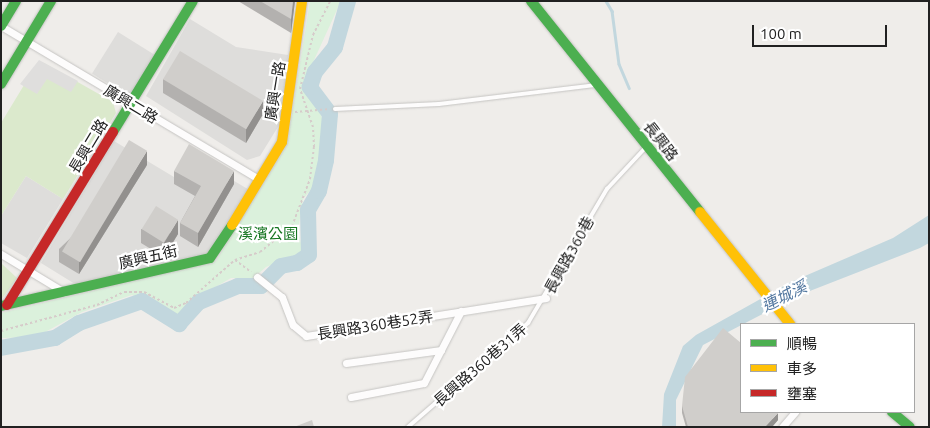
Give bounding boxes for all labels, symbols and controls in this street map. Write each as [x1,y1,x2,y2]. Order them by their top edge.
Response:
scale bar [755,15,890,47]
text: 100 m [760,25,802,42]
street label: 廣興一路 [261,60,289,122]
street label: 廣興二路 [101,81,161,127]
street label: 長興二路 [65,116,111,176]
street label: 長興路 [640,118,682,164]
street label: 長興路360巷 [540,213,598,297]
park label: 溪濱公園 [238,225,298,243]
street label: 廣興五街 [117,241,179,273]
water label: 連城溪 [758,277,810,315]
street label: 長興路360巷52弄 [316,307,434,343]
street label: 長興路360巷31弄 [430,320,530,410]
legend [740,323,915,413]
text: 順暢 [787,335,817,352]
text: 車多 [787,360,817,377]
text: 壅塞 [787,385,817,402]

